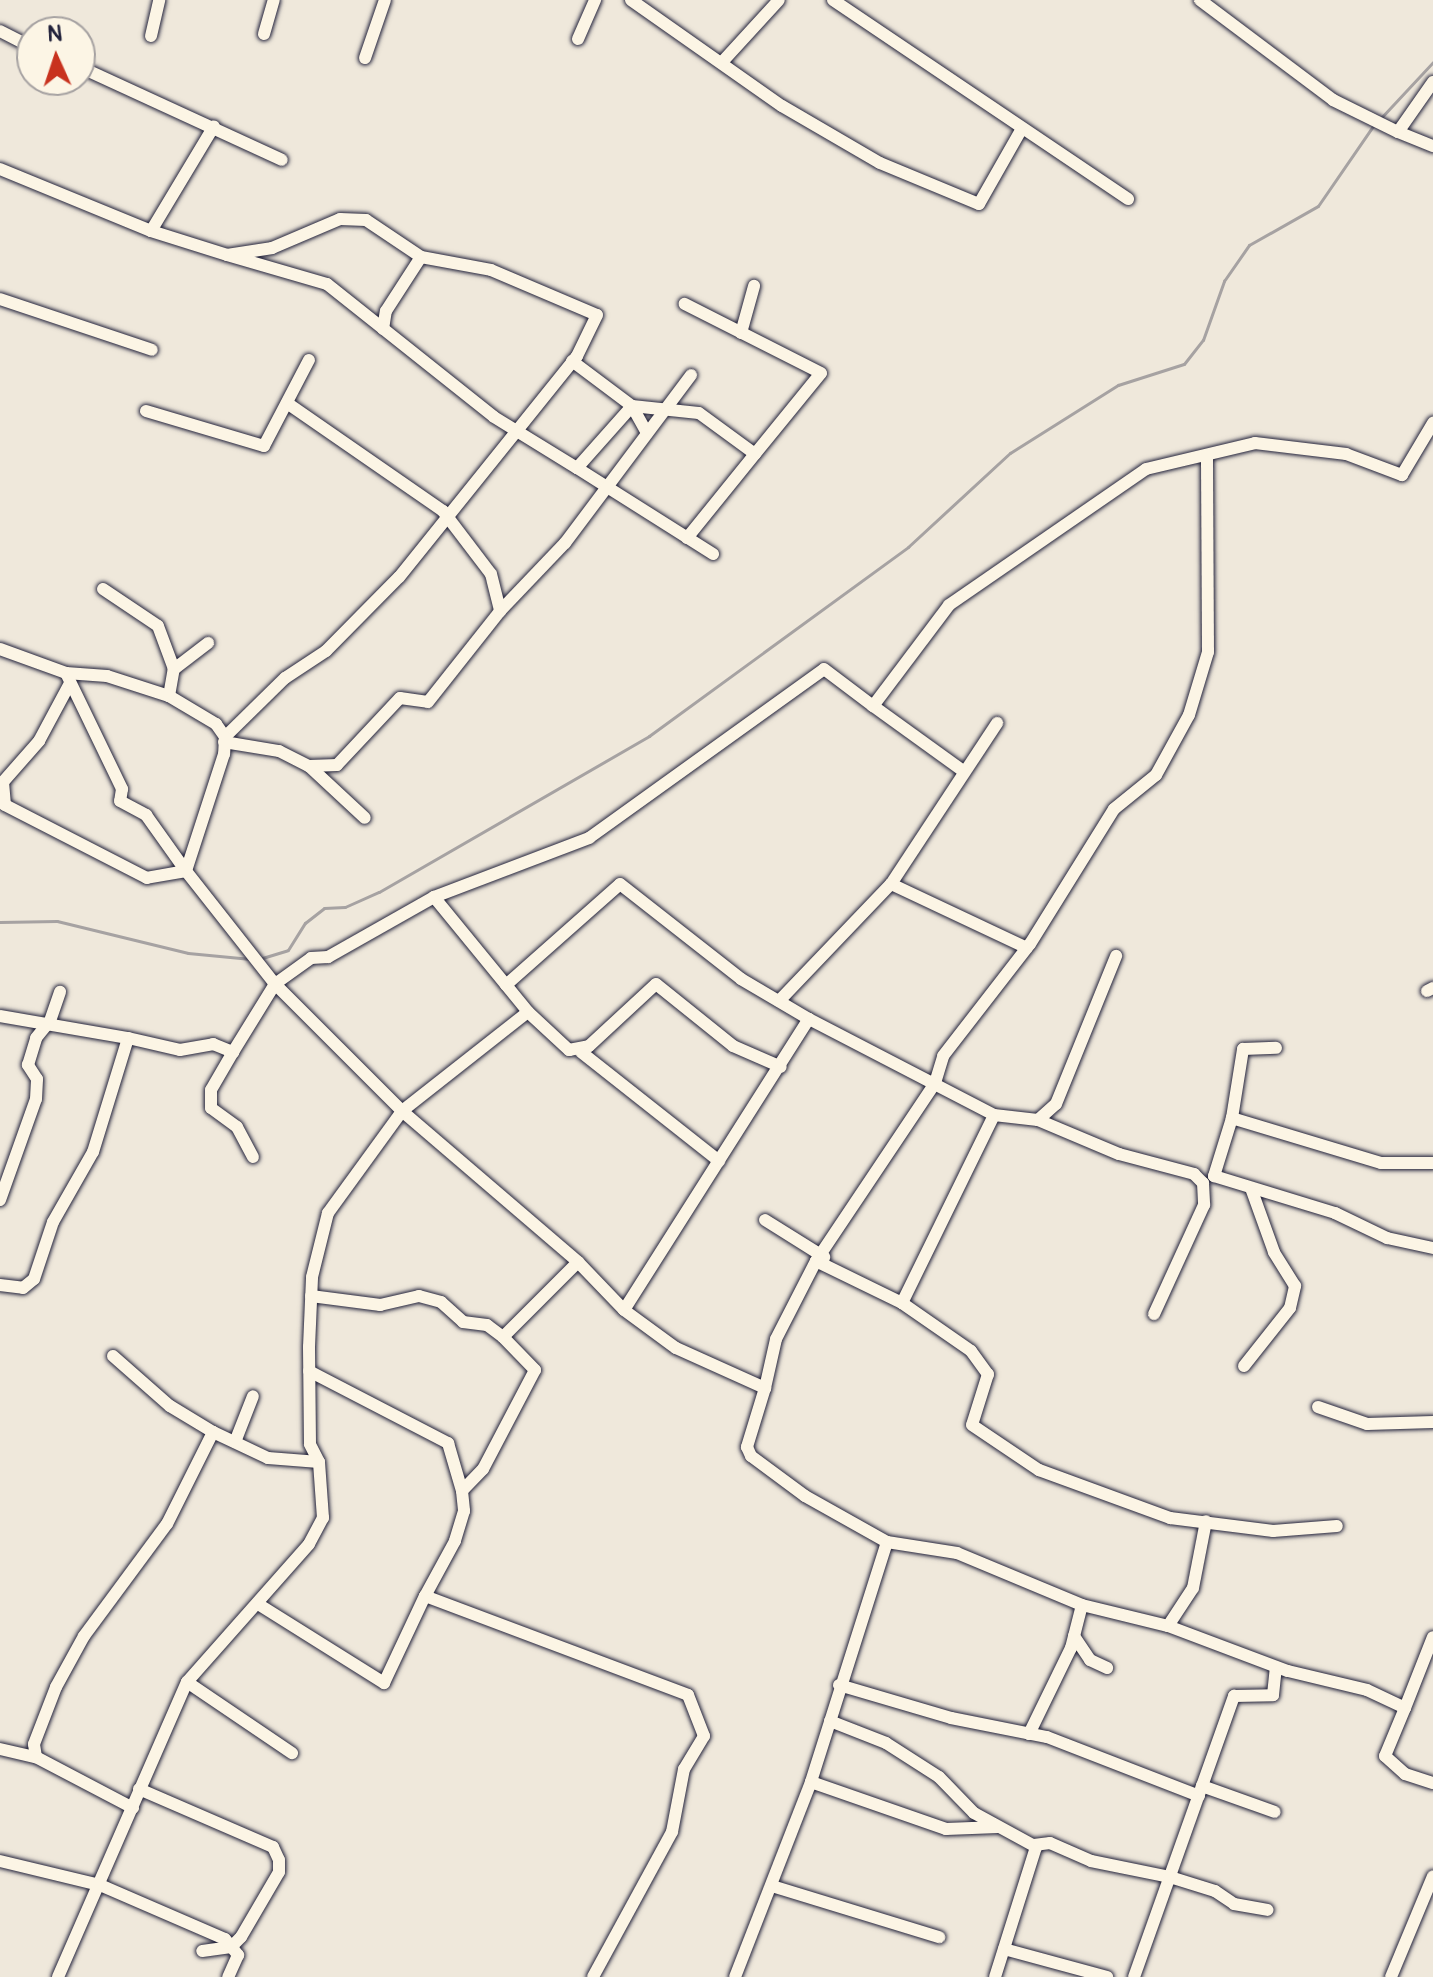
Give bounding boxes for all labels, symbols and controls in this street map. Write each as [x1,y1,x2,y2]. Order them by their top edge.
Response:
north arrow [16,16,96,96]
text: N [47,20,63,48]

